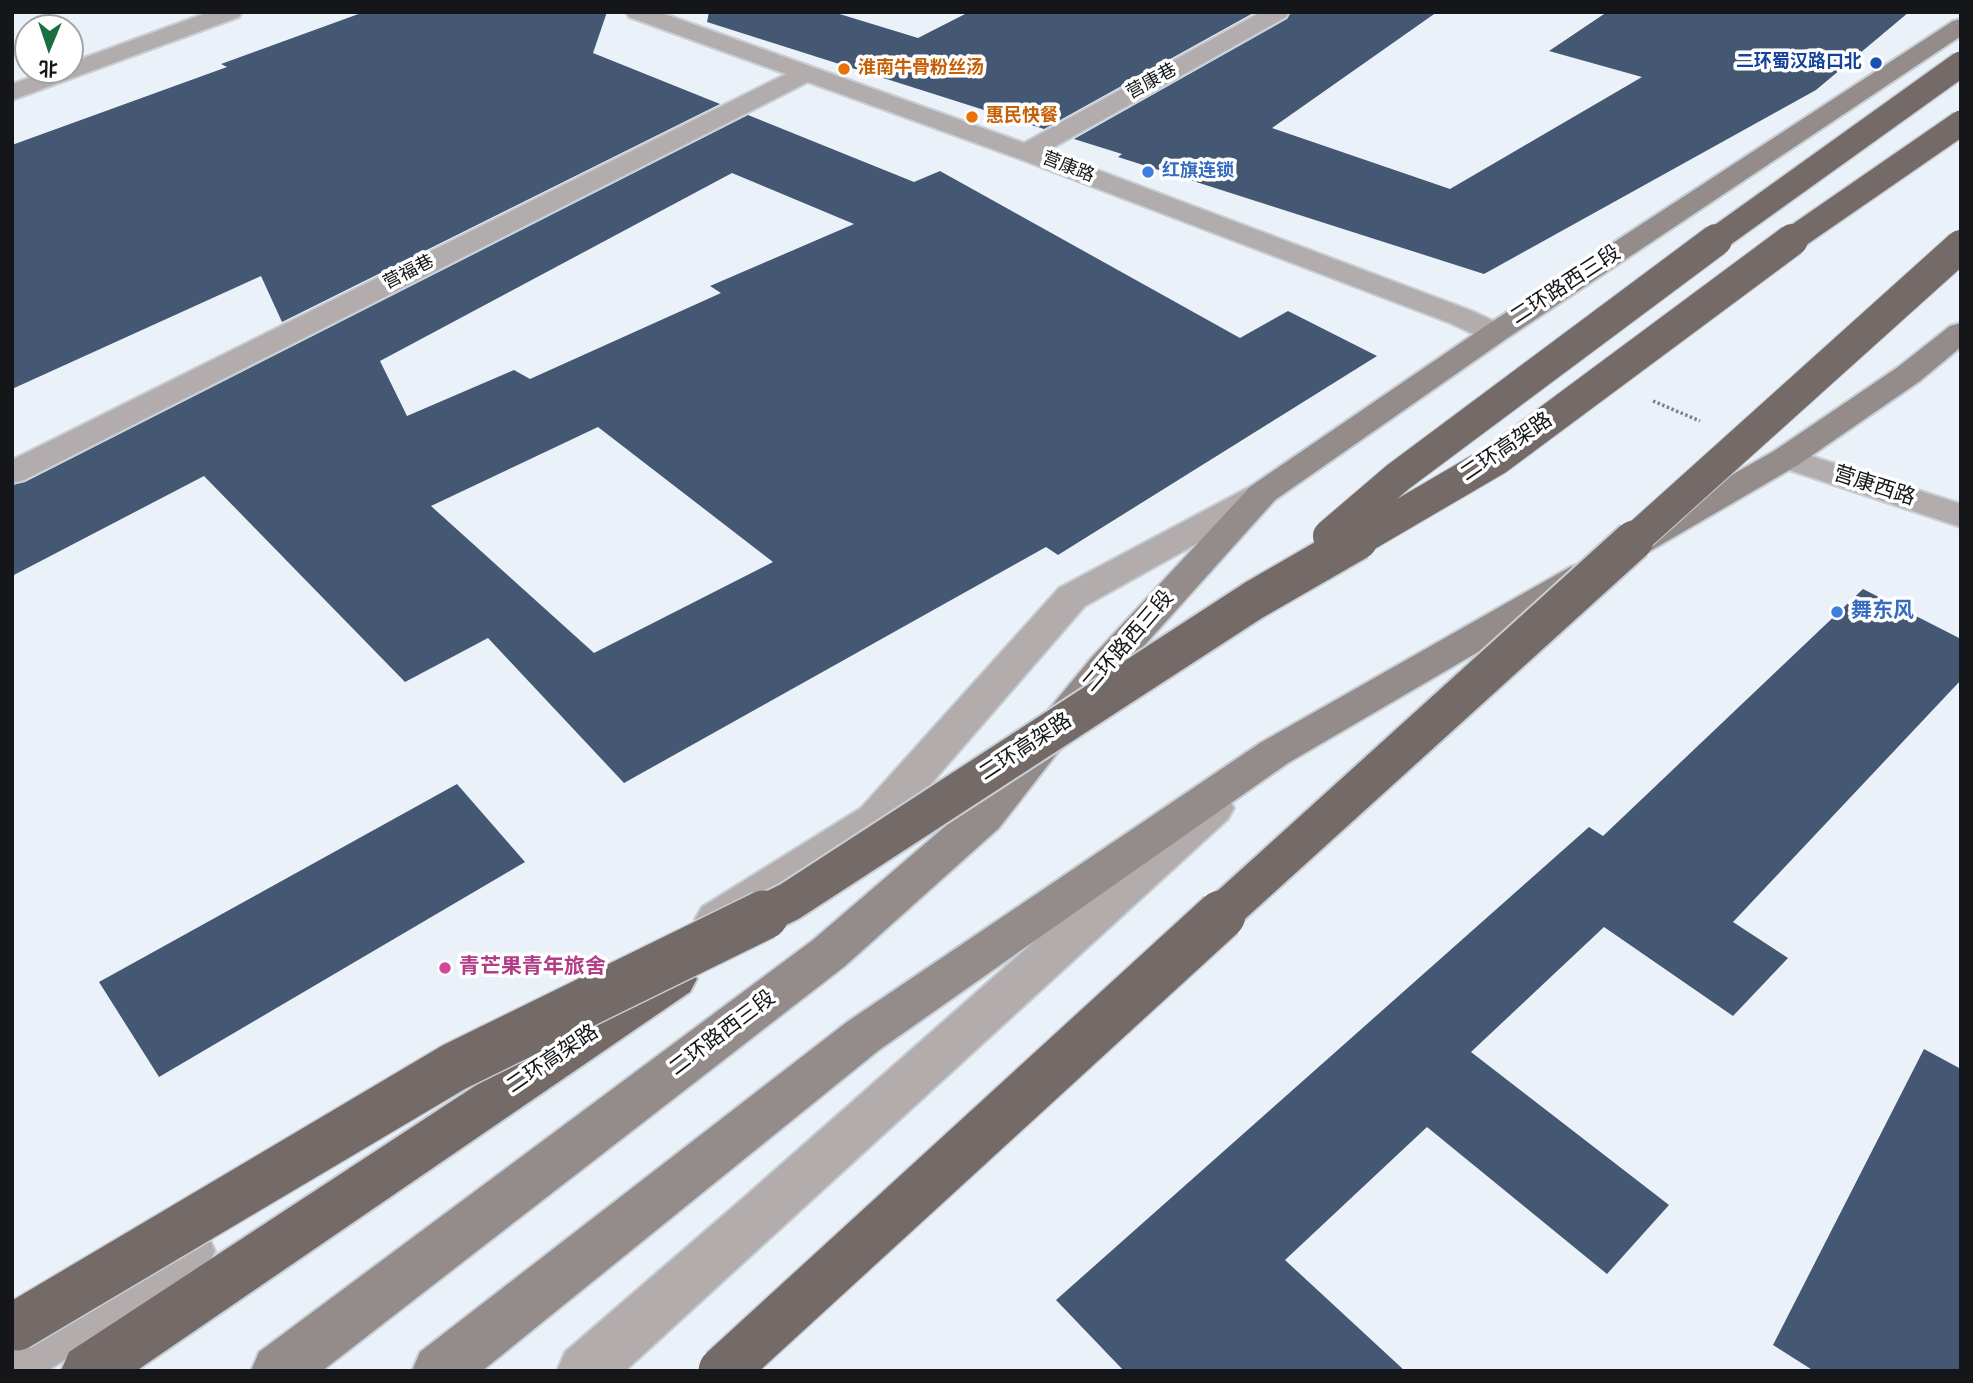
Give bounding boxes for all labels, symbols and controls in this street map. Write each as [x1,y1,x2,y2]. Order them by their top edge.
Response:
north arrow [14,14,84,84]
place label: 二环蜀汉路口北 [1736,52,1862,74]
text: 北 [38,55,58,82]
marker: 二环蜀汉路口北 [1868,55,1884,71]
place label: 淮南牛骨粉丝汤 [858,58,984,80]
street label: 营康巷 [1123,59,1181,105]
marker: 淮南牛骨粉丝汤 [836,61,852,77]
place label: 惠民快餐 [986,106,1058,128]
marker: 惠民快餐 [964,109,980,125]
street label: 营康路 [1039,148,1097,188]
place label: 红旗连锁 [1162,161,1234,183]
marker: 红旗连锁 [1140,164,1156,180]
street label: 二环路西三段 [1506,241,1626,331]
street label: 营福巷 [380,251,438,295]
street label: 二环高架路 [1456,408,1558,488]
street label: 营康西路 [1830,462,1918,512]
street label: 二环路西三段 [1078,586,1180,698]
place label: 舞东风 [1851,599,1914,625]
marker: 舞东风 [1829,604,1845,620]
street label: 二环高架路 [975,709,1077,787]
place label: 青芒果青年旅舍 [459,955,606,981]
marker: 青芒果青年旅舍 [437,960,453,976]
street label: 二环路西三段 [665,986,781,1082]
street label: 二环高架路 [502,1020,604,1100]

